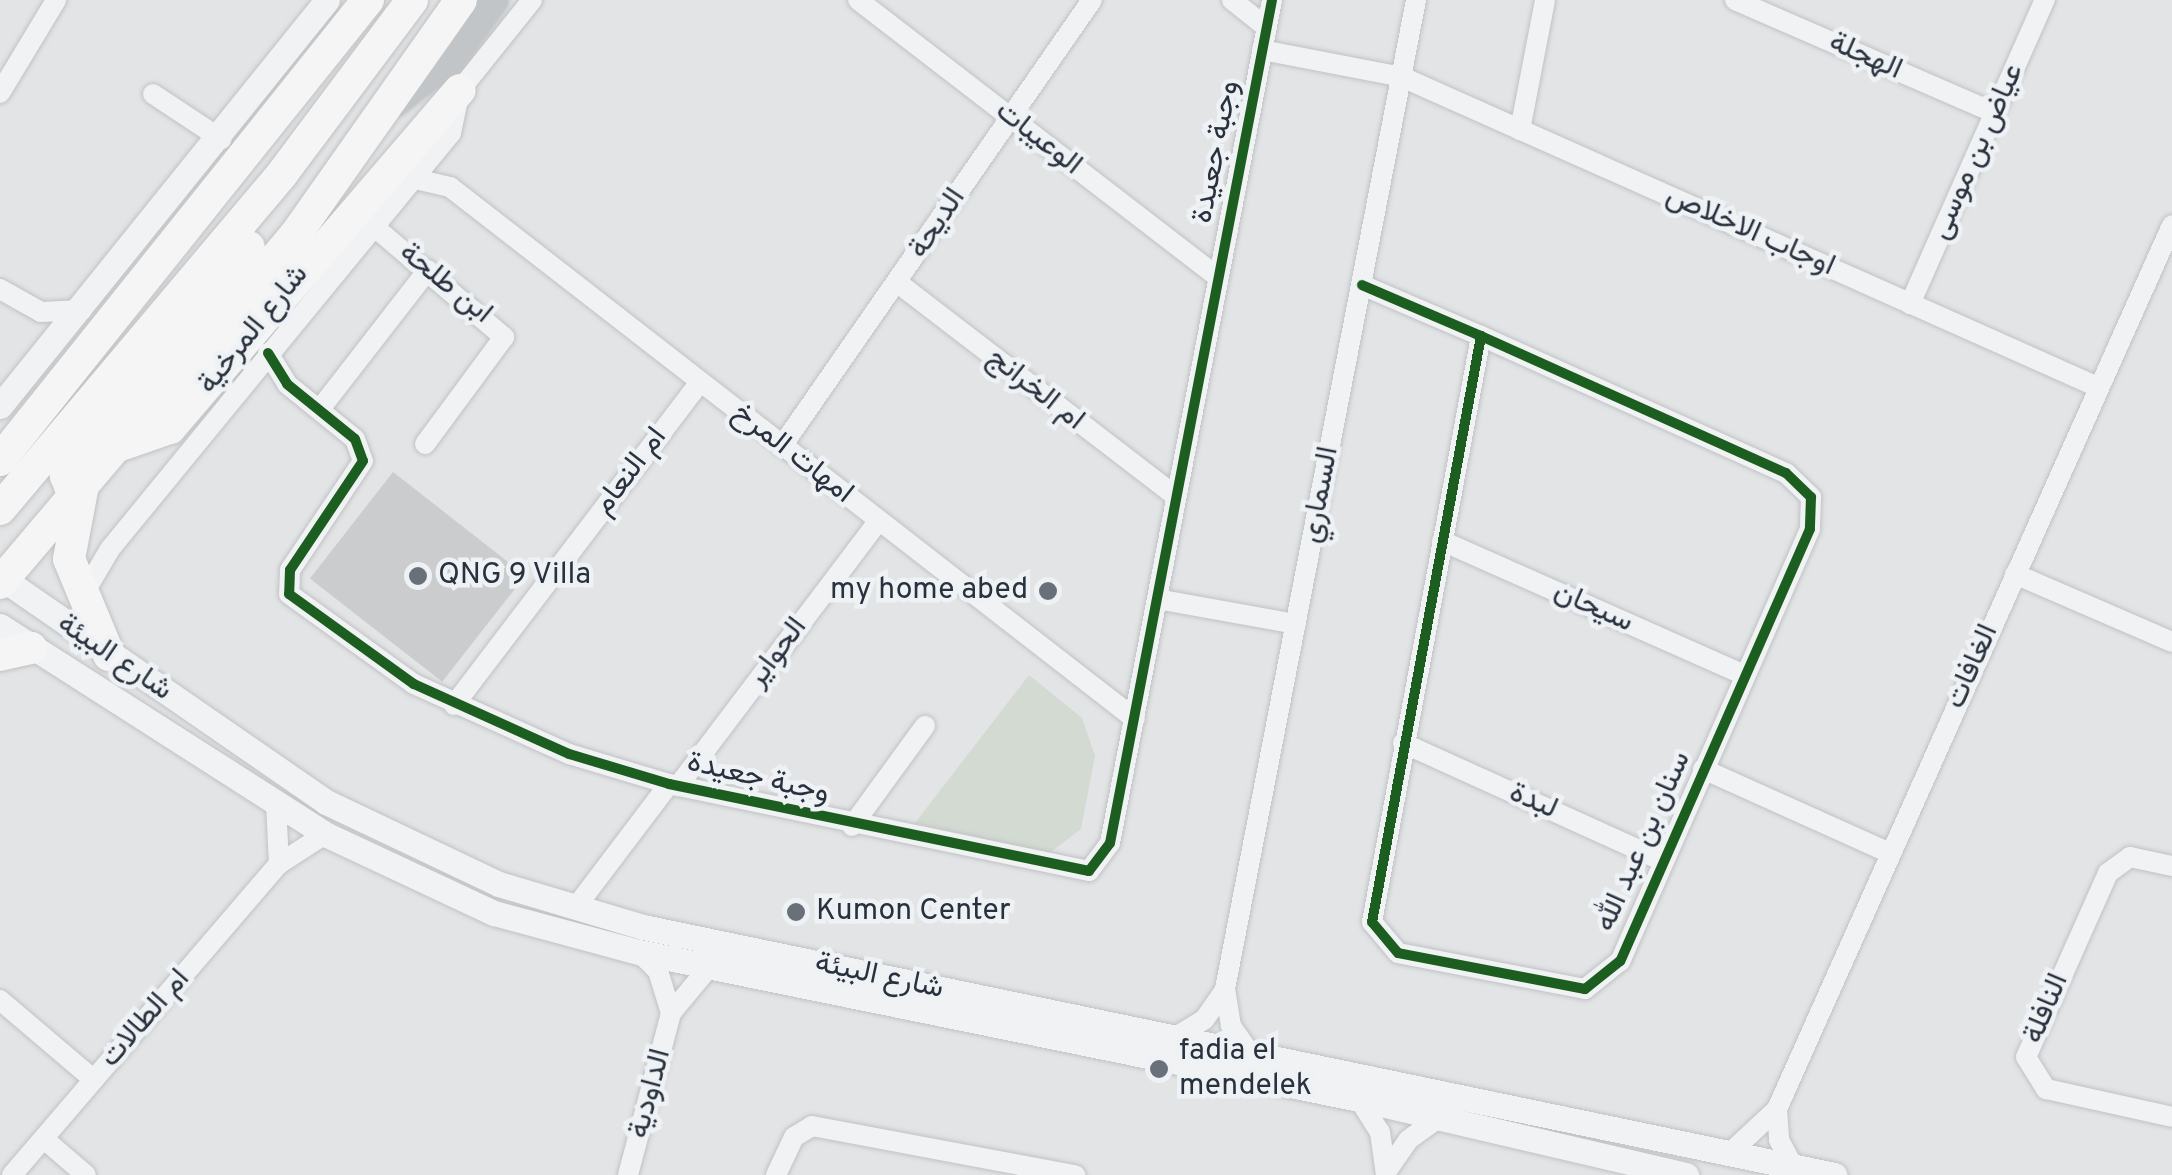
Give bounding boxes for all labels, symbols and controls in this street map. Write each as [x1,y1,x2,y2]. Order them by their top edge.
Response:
street label: الهجلة [1823,25,1907,89]
street label: عياض بن موسى [1923,58,2033,246]
street label: وجبة جعيدة [1186,78,1248,226]
street label: الوعيبات [988,94,1088,184]
street label: اوجاب الاخلاص [1660,179,1840,285]
street label: الديحة [902,182,974,266]
street label: ابن طلحة [391,236,499,332]
street label: شارع المرخية [191,258,317,402]
street label: ام الخرانج [979,341,1091,439]
street label: امهات المرخ [724,396,860,512]
street label: ام النعام [586,421,676,523]
street label: السماري [1294,444,1348,546]
place label: QNG 9 Villa [438,558,592,594]
marker: QNG 9 Villa [407,565,429,587]
place label: my home abed [830,573,1028,609]
street label: سيحان [1548,575,1638,641]
marker: my home abed [1037,580,1059,602]
street label: شارع البيئة [50,607,178,709]
street label: الحواير [740,611,816,695]
street label: الغافات [1939,619,2007,715]
street label: وجبة جعيدة [684,745,832,813]
street label: سنان بن عبد الله [1588,746,1700,938]
street label: لبدة [1503,776,1563,828]
place label: Kumon Center [816,894,1011,930]
marker: Kumon Center [785,901,807,923]
street label: شارع البيئة [811,946,947,1008]
street label: ام الطالات [93,962,199,1076]
street label: النافلة [2016,969,2078,1049]
place label: fadia el mendelek [1179,1034,1312,1104]
street label: الداودية [622,1045,680,1143]
marker: fadia el mendelek [1148,1058,1170,1080]

